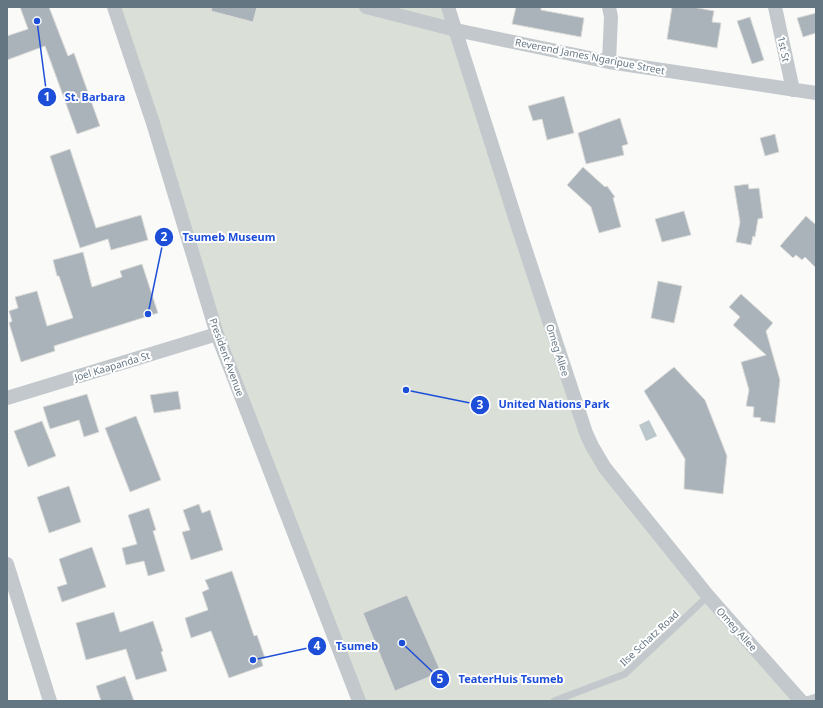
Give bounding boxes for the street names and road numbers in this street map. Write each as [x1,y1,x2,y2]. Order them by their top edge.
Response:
street label: Reverend James Ngaripue Street [514,35,666,77]
street label: 1st St [774,35,794,63]
street label: President Avenue [206,316,248,398]
street label: Omeg Allee [543,322,573,378]
street label: Joel Kaapanda St [71,348,152,384]
street label: Omeg Allee [714,604,761,654]
street label: Ilse Schatz Road [616,607,682,669]

